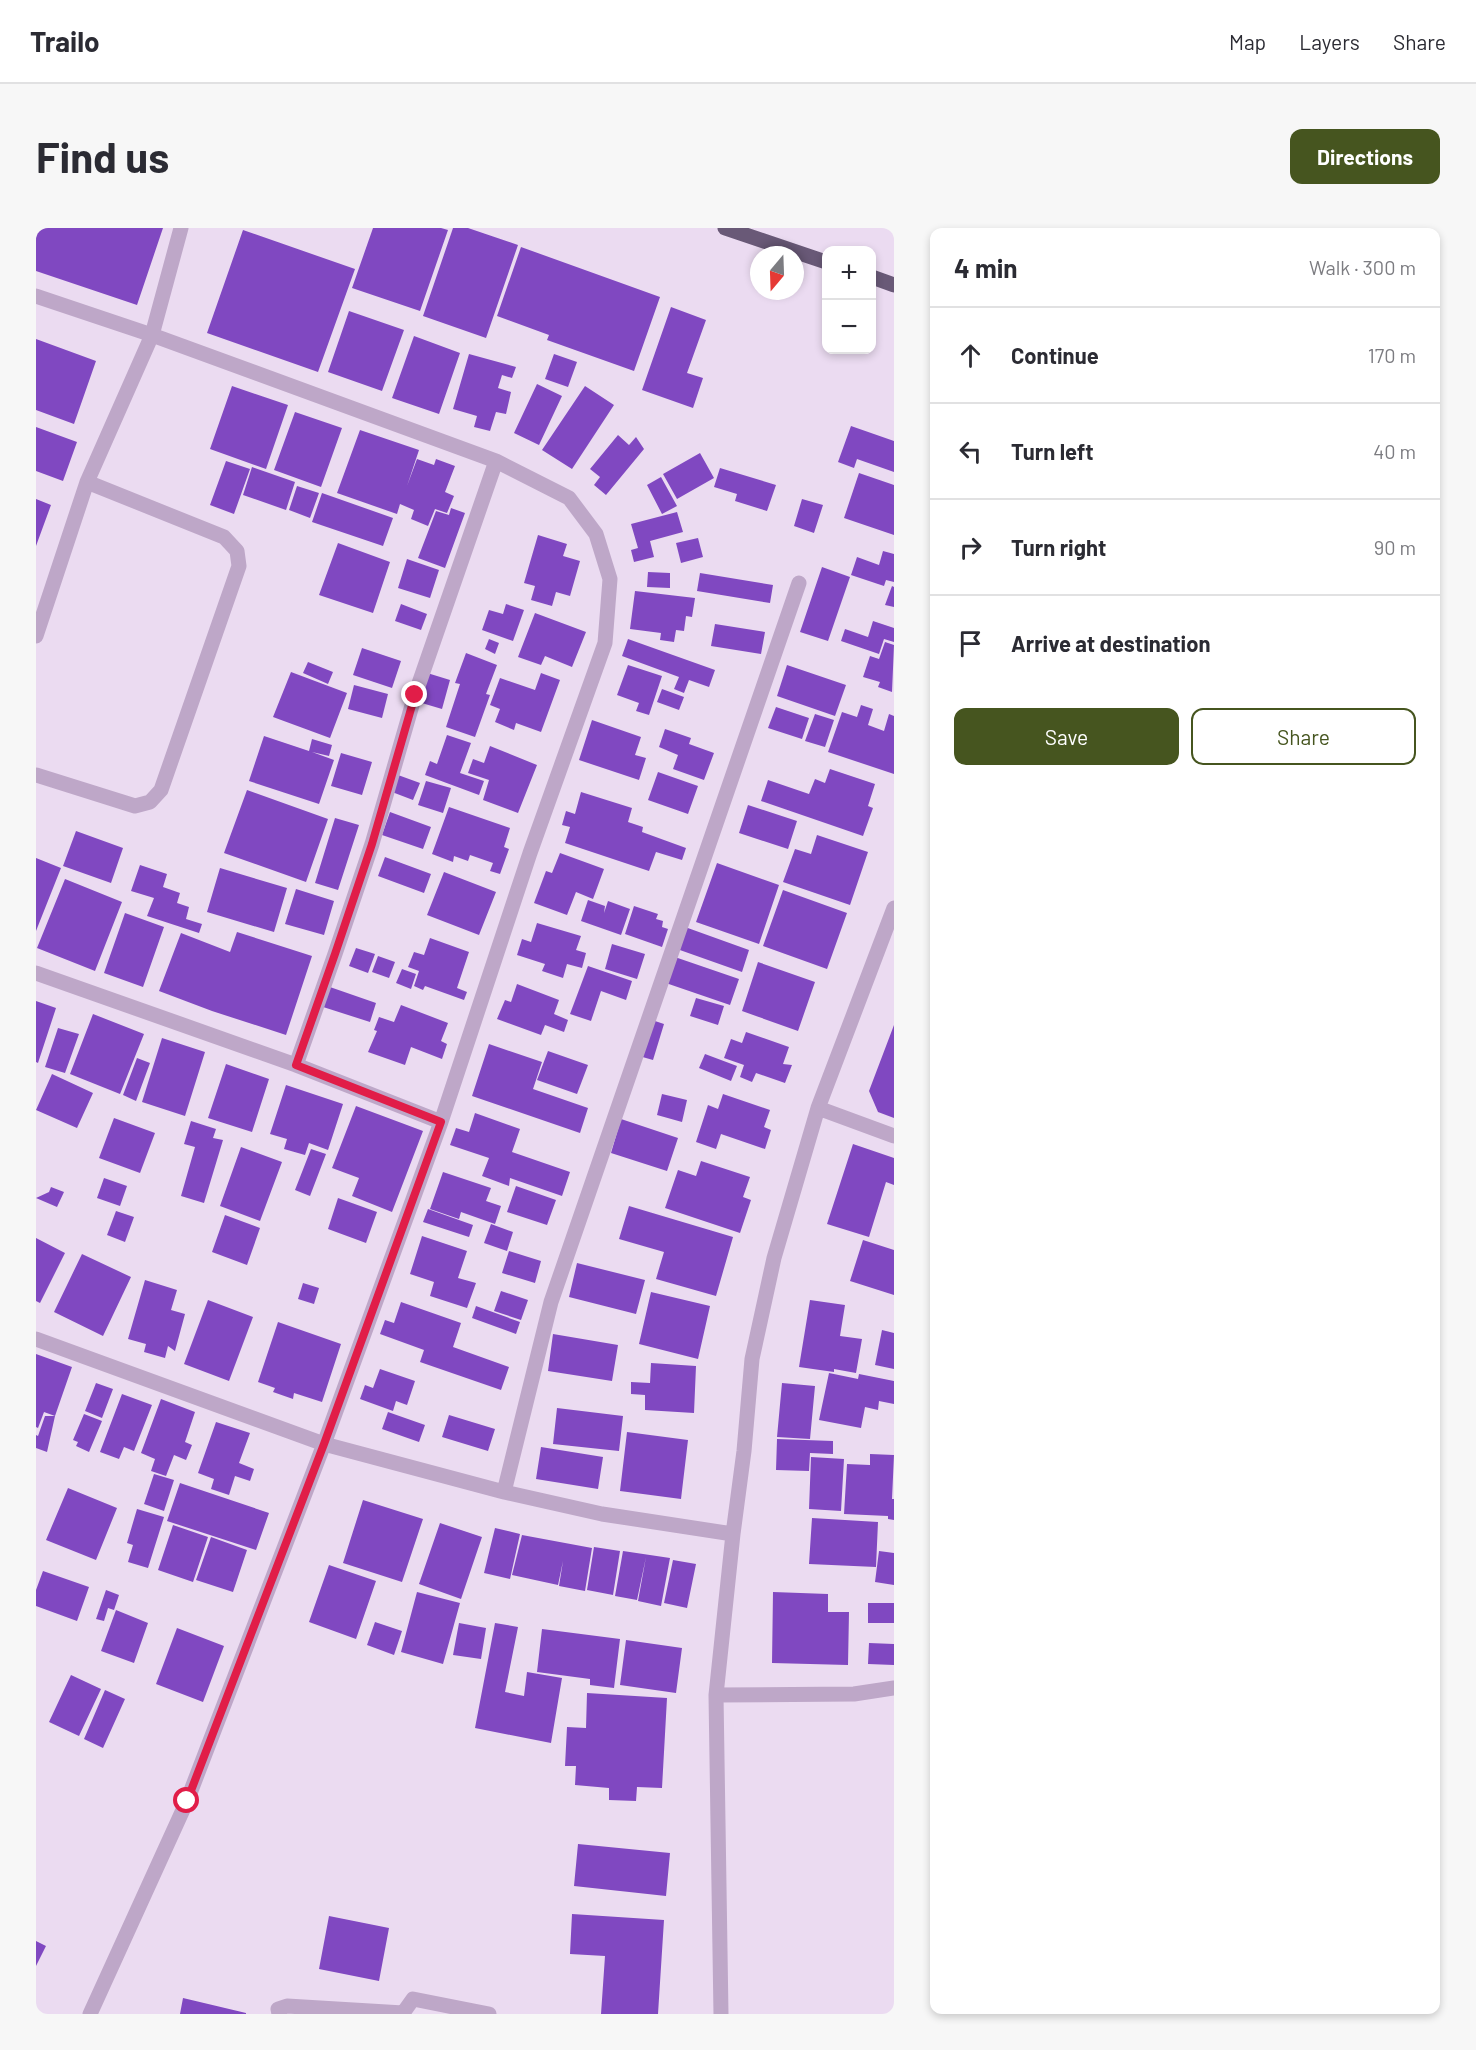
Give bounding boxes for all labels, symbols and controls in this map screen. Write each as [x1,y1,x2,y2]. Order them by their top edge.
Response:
text: Trailo [30,24,100,58]
text: Map [1229,29,1266,54]
text: Layers [1299,29,1360,54]
text: Share [1393,29,1446,54]
button: Directions [1290,129,1440,184]
text: Find us [36,131,169,181]
north arrow [750,246,804,300]
map controls [822,246,876,354]
button: + [822,246,876,300]
text: 4 min [954,252,1018,283]
text: Walk · 300 m [1309,255,1416,279]
button: − [822,300,876,354]
icon: ahead [954,339,987,372]
text: Continue [1011,342,1099,368]
text: 170 m [1368,343,1416,367]
icon: left [954,435,987,468]
text: Turn left [1011,438,1094,464]
text: 40 m [1373,439,1416,463]
icon: right [954,531,987,564]
text: Turn right [1011,534,1106,560]
text: 90 m [1374,535,1416,559]
icon: arrive [954,627,987,660]
text: Arrive at destination [1011,630,1210,656]
route end [401,681,427,707]
button: Save [954,708,1179,765]
button: Share [1191,708,1416,765]
route start [173,1787,199,1813]

